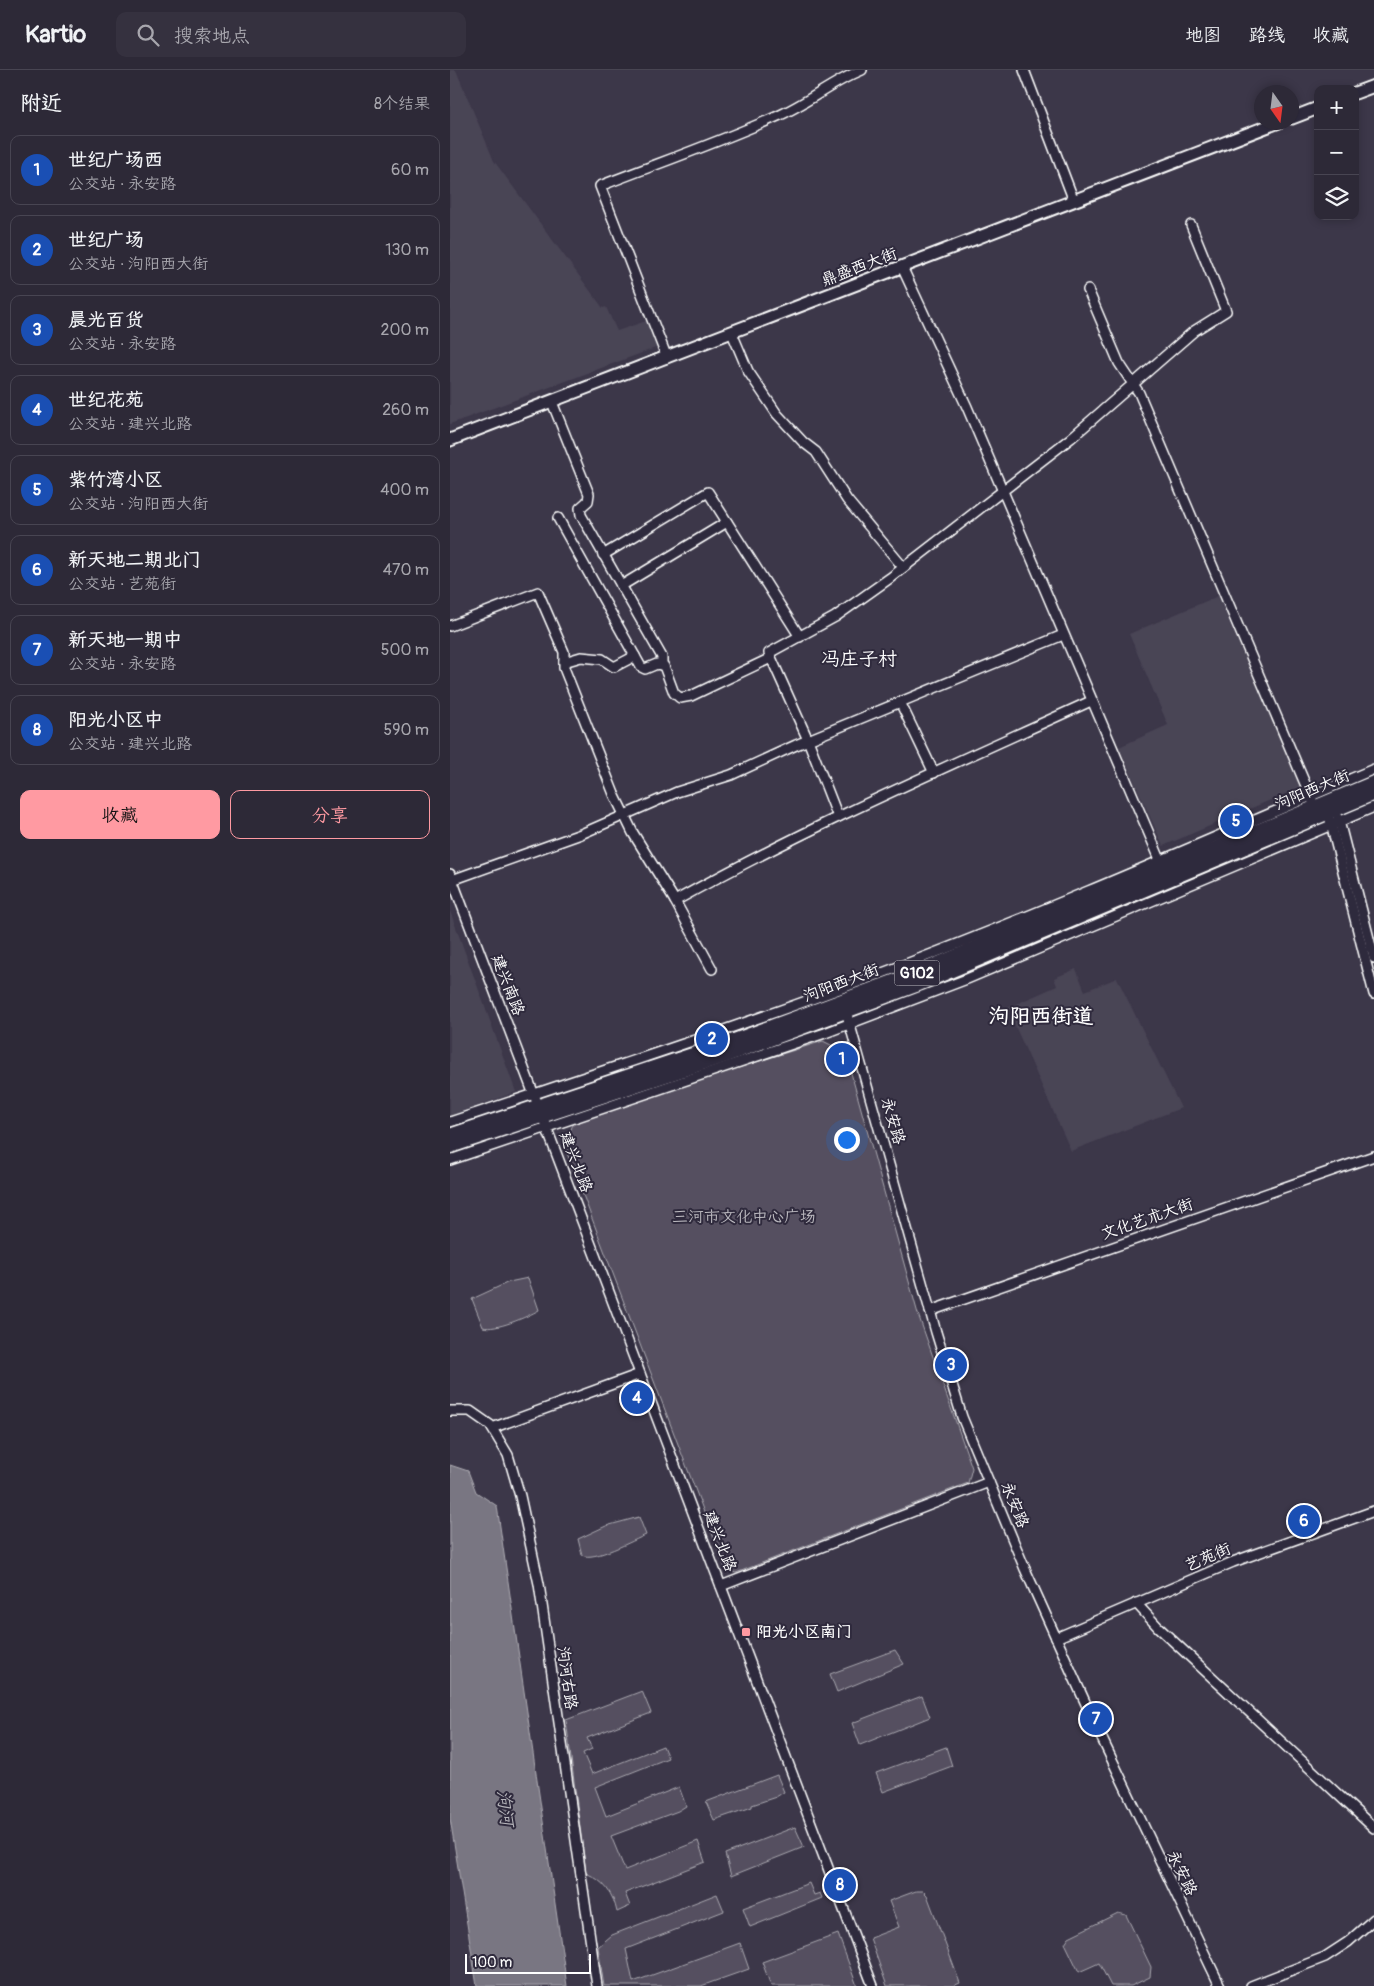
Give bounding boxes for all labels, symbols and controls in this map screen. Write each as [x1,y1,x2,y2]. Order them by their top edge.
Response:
search box [116,12,466,57]
text: Kartio [25,20,86,49]
icon: search [134,21,162,49]
text: 搜索地点 [174,24,250,48]
text: 地图 [1185,24,1221,47]
text: 路线 [1249,24,1285,47]
text: 收藏 [1313,24,1349,47]
north arrow [1254,85,1299,130]
map controls [1314,85,1359,220]
button: + [1314,85,1359,130]
text: 附近 [20,90,62,117]
text: 8个结果 [374,94,430,114]
button: − [1314,130,1359,175]
text: 世纪广场西 [68,148,163,172]
text: 1 [34,160,40,180]
text: 60 m [391,160,429,180]
text: 公交站 · 永安路 [68,174,176,194]
button: layers [1314,175,1359,220]
text: 世纪广场 [68,228,144,252]
text: 2 [33,240,41,260]
text: 130 m [385,240,429,260]
street label: 鼎盛西大街 [818,243,900,291]
text: 公交站 · 泃阳西大街 [68,254,208,274]
text: 晨光百货 [68,308,144,332]
text: 3 [33,320,41,340]
text: 200 m [381,320,429,340]
text: 公交站 · 永安路 [68,334,176,354]
text: 世纪花苑 [68,388,144,412]
text: 4 [32,400,42,420]
text: 260 m [382,400,429,420]
text: 公交站 · 建兴北路 [68,414,192,434]
text: 紫竹湾小区 [68,468,163,492]
text: 5 [33,480,41,500]
text: 400 m [380,480,429,500]
text: 公交站 · 泃阳西大街 [68,494,208,514]
text: 新天地二期北门 [68,548,201,572]
text: 6 [32,560,42,580]
text: 470 m [383,560,429,580]
text: 公交站 · 艺苑街 [68,574,176,594]
text: 新天地一期中 [68,628,182,652]
text: 7 [33,640,41,660]
text: 500 m [381,640,429,660]
district label: 冯庄子村 [821,647,897,671]
text: 公交站 · 永安路 [68,654,176,674]
text: 阳光小区中 [68,708,163,732]
text: 8 [33,720,41,740]
text: 590 m [383,720,429,740]
text: 公交站 · 建兴北路 [68,734,192,754]
street label: 泃阳西大街 [1271,765,1353,815]
button: 收藏 [20,790,220,839]
button: 分享 [230,790,430,839]
pin: 5 [1220,802,1252,840]
street label: 建兴南路 [487,952,529,1018]
street label: 泃阳西大街 [800,959,882,1007]
road number: G102 [894,960,940,986]
district label: 泃阳西街道 [989,1003,1094,1030]
pin: 2 [696,1020,728,1058]
pin: 1 [826,1040,858,1078]
street label: 永安路 [877,1095,909,1147]
your location [834,1127,860,1153]
street label: 建兴北路 [555,1129,597,1195]
street label: 文化艺术大街 [1098,1194,1196,1244]
park label: 三河市文化中心广场 [672,1207,816,1227]
pin: 3 [935,1346,967,1384]
pin: 4 [621,1379,653,1417]
street label: 永安路 [997,1479,1033,1531]
pin: 6 [1288,1502,1320,1540]
street label: 建兴北路 [699,1508,741,1574]
street label: 艺苑街 [1182,1538,1234,1576]
place label: 阳光小区南门 [756,1622,852,1642]
marker: 阳光小区南门 [740,1626,752,1638]
street label: 泃河右路 [553,1645,581,1711]
pin: 7 [1080,1700,1112,1738]
water label: 泃河 [491,1789,519,1830]
street label: 永安路 [1162,1847,1202,1899]
pin: 8 [824,1866,856,1904]
scale bar [465,1951,591,1974]
text: 100 m [472,1954,512,1971]

